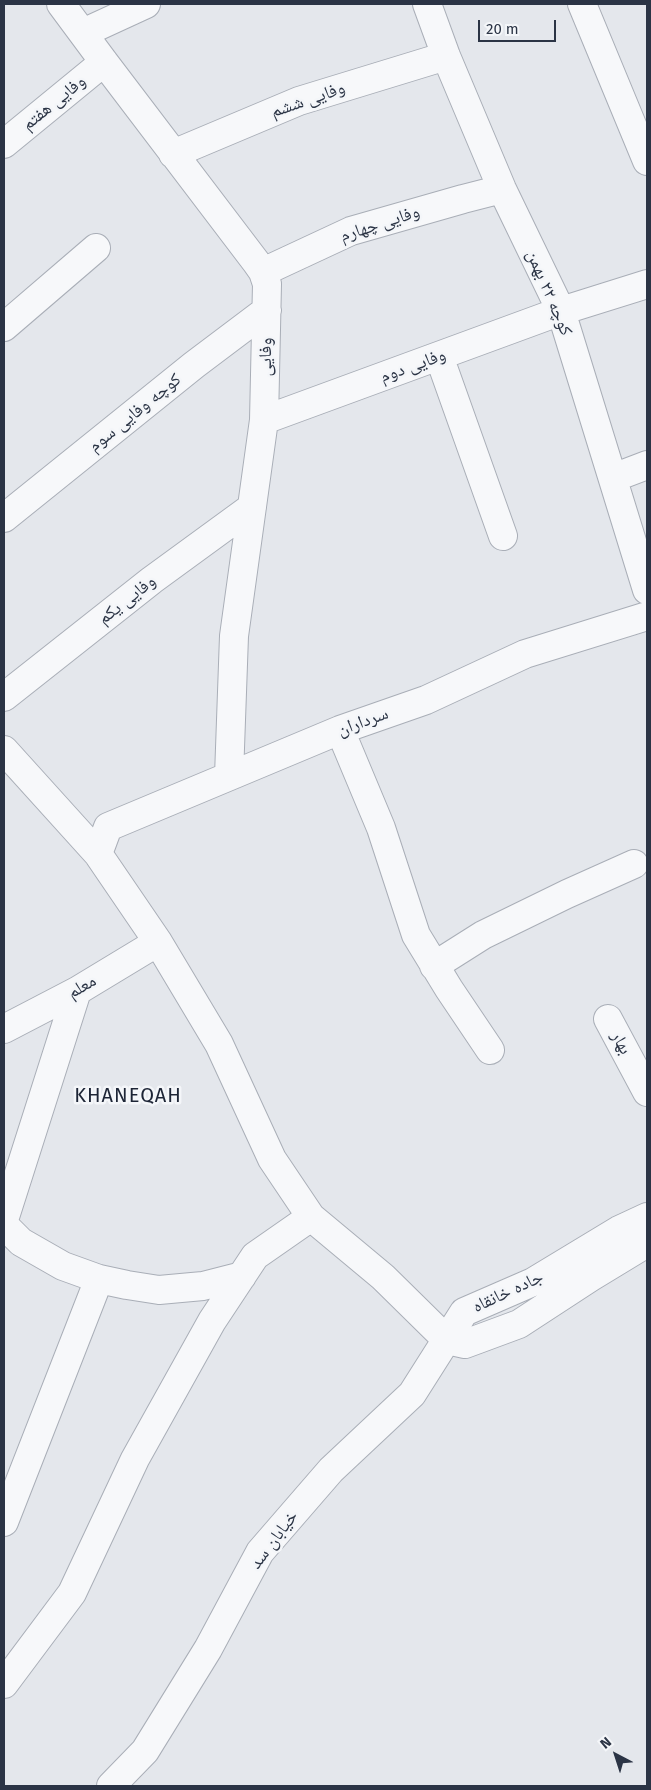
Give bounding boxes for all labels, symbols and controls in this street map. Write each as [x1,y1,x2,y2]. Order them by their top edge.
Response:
scale bar [481,10,558,42]
text: 20 m [486,20,519,38]
street label: وفایی هفتم [18,71,90,135]
street label: وفایی ششم [268,77,348,123]
street label: وفایی چهارم [337,201,423,247]
street label: کوچه ۲۲ بهمن [521,247,577,339]
street label: وفایی [255,337,277,377]
street label: وفایی دوم [377,344,449,388]
street label: کوچه وفایی سوم [84,369,186,457]
street label: وفایی یکم [94,571,160,629]
street label: سرداران [335,703,391,741]
street label: معلم [64,970,100,1004]
street label: بهار [606,1028,636,1058]
district label: KHANEQAH [73,1084,183,1108]
street label: جاده خانقاه [469,1266,547,1318]
street label: خیابان سد [245,1506,303,1574]
north arrow [591,1730,641,1780]
text: N [597,1734,615,1753]

